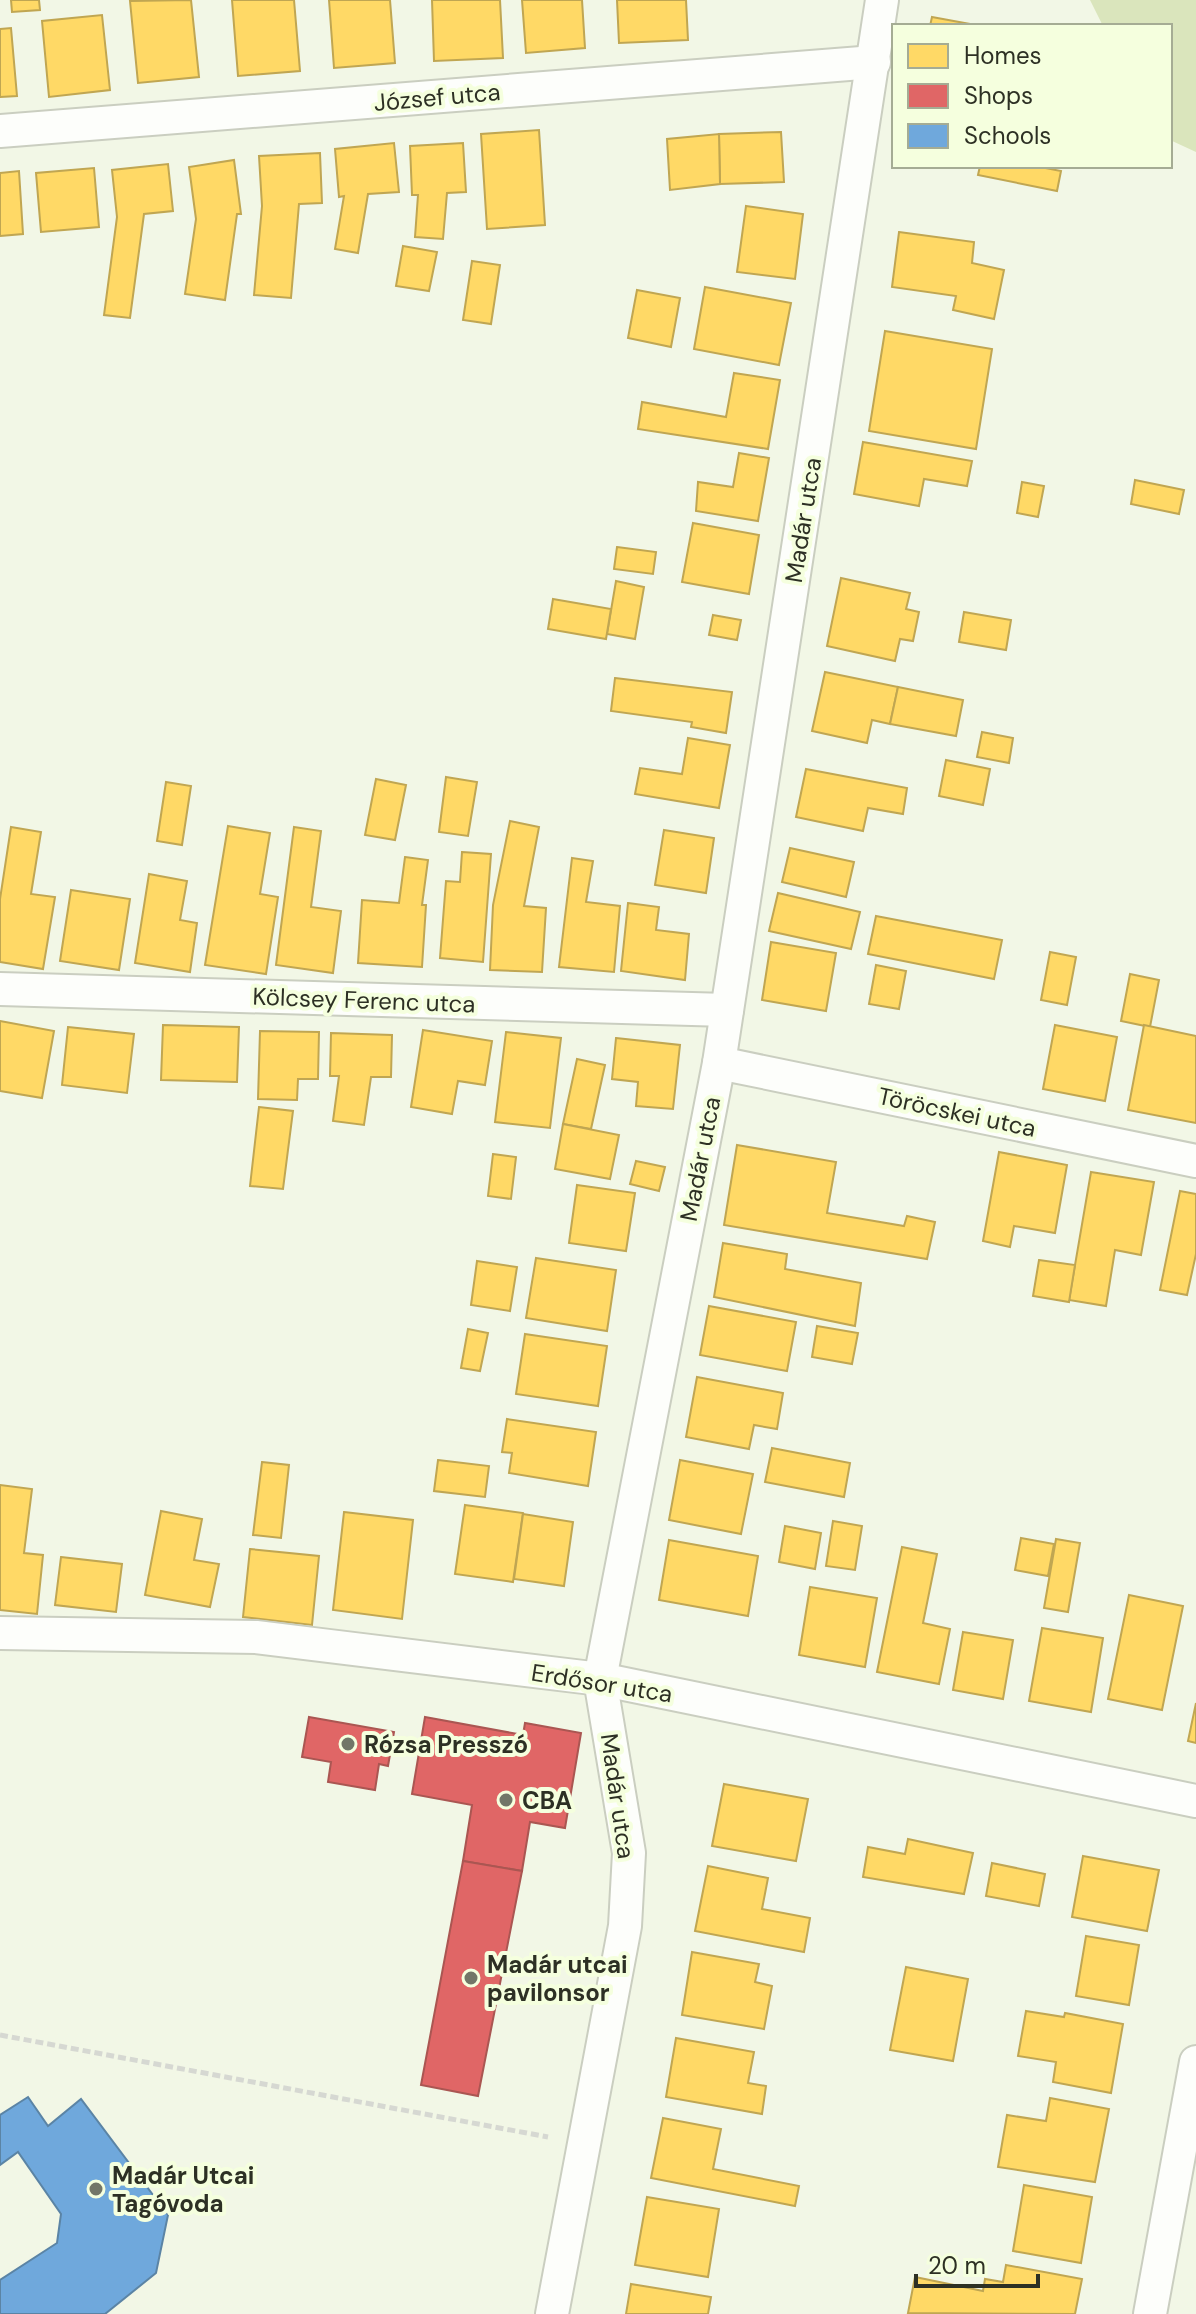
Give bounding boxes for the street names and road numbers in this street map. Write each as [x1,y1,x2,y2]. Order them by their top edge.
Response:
street label: József utca [372,76,502,118]
street label: Madár utca [778,455,828,585]
street label: Kölcsey Ferenc utca [252,981,476,1019]
street label: Töröcskei utca [875,1080,1039,1144]
street label: Madár utca [673,1094,727,1224]
street label: Erdősor utca [529,1657,675,1709]
street label: Madár utca [594,1731,642,1861]

